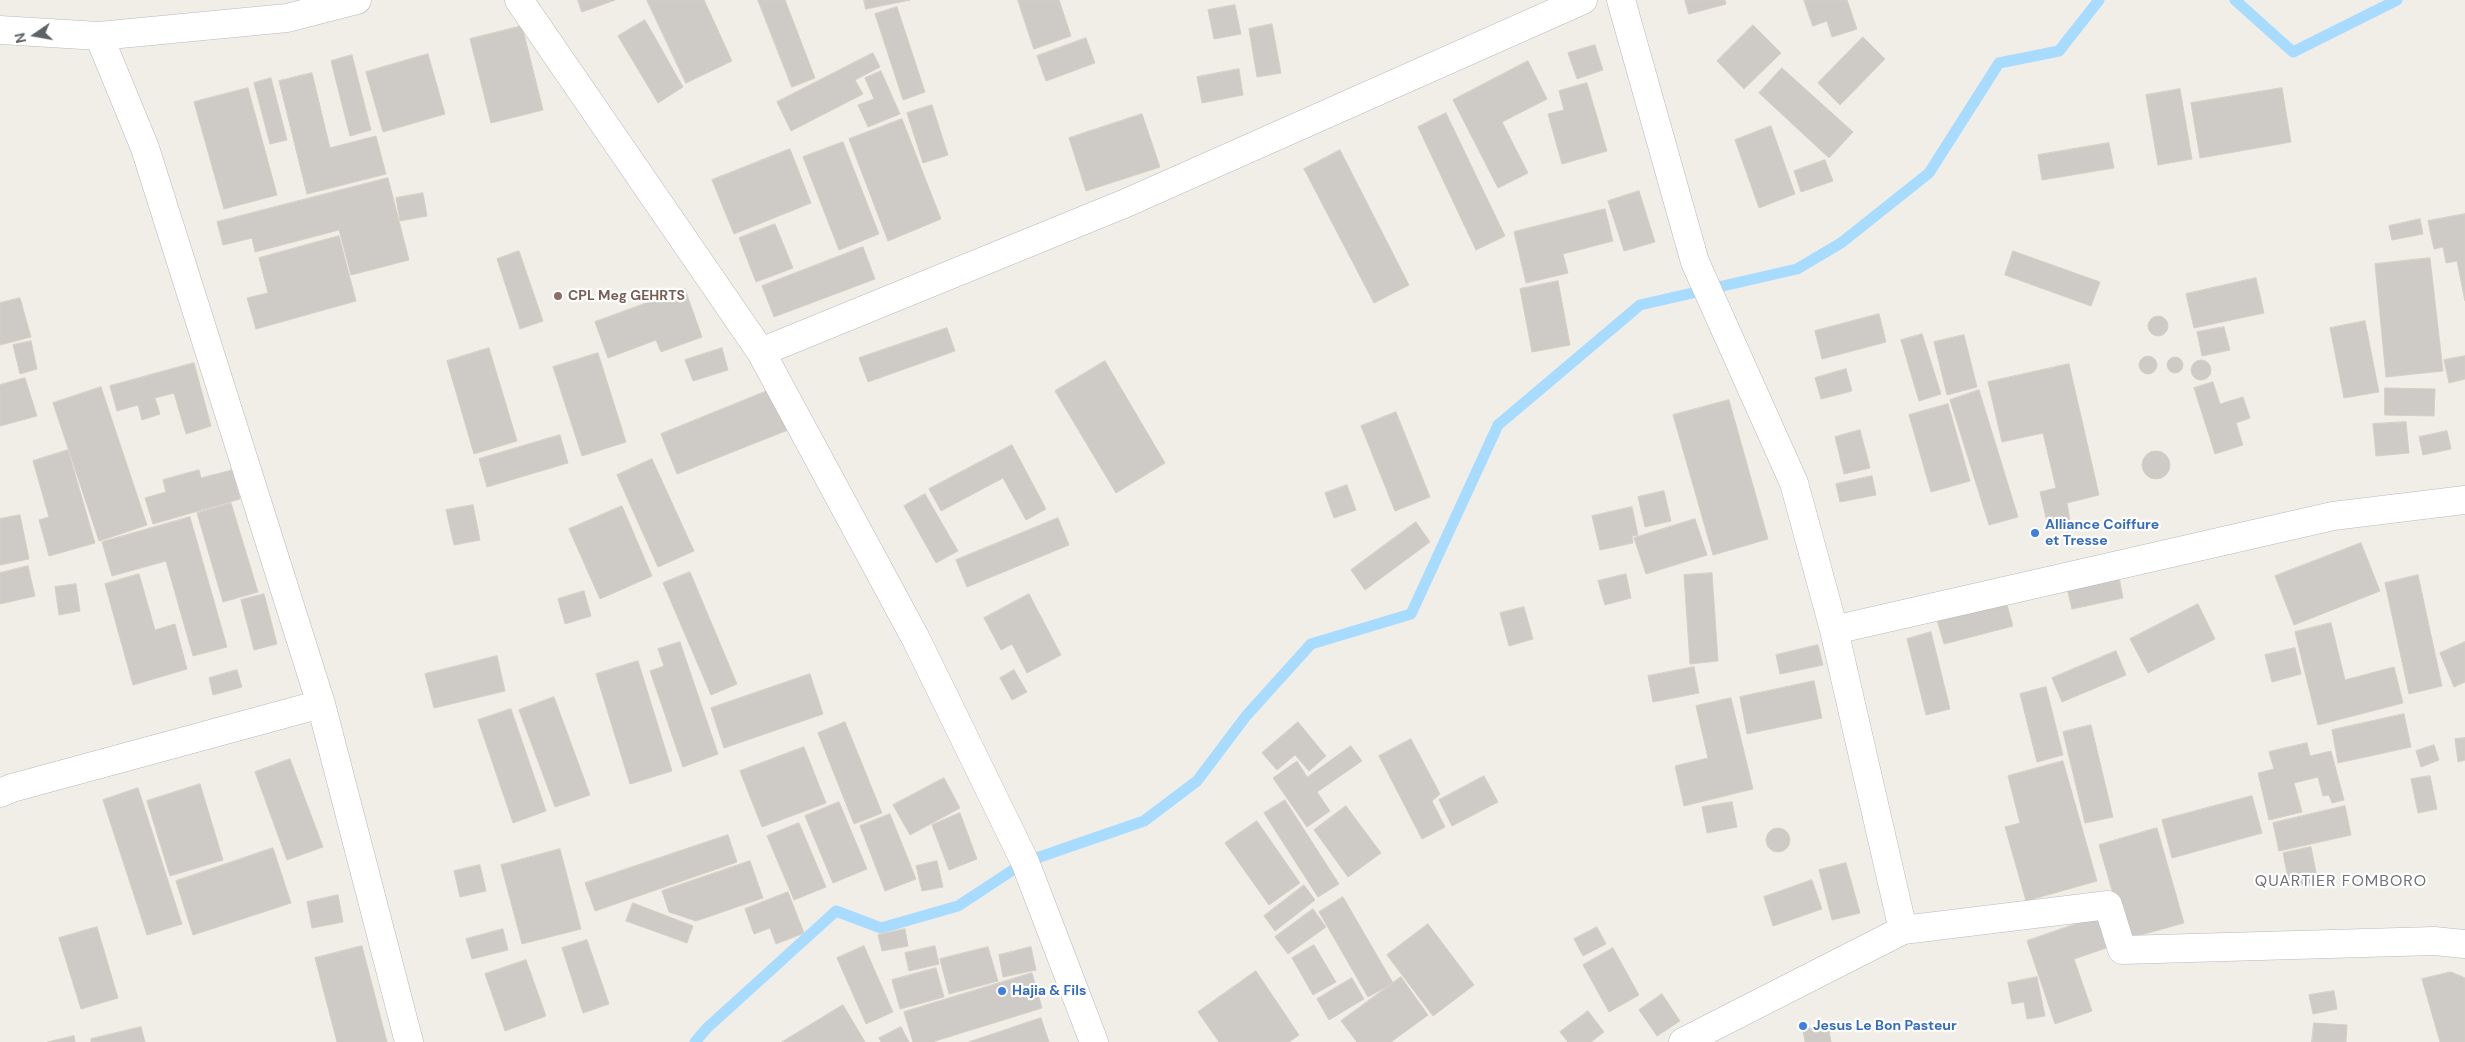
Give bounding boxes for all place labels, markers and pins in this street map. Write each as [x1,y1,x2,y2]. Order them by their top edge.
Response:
place label: CPL Meg GEHRTS [568,288,685,304]
marker: CPL Meg GEHRTS [552,290,564,302]
place label: Alliance Coiffure et Tresse [2045,517,2159,550]
marker: Alliance Coiffure et Tresse [2029,527,2041,539]
place label: Hajia & Fils [1012,983,1086,999]
marker: Hajia & Fils [996,985,1008,997]
place label: Jesus Le Bon Pasteur [1813,1018,1957,1034]
marker: Jesus Le Bon Pasteur [1797,1020,1809,1032]

